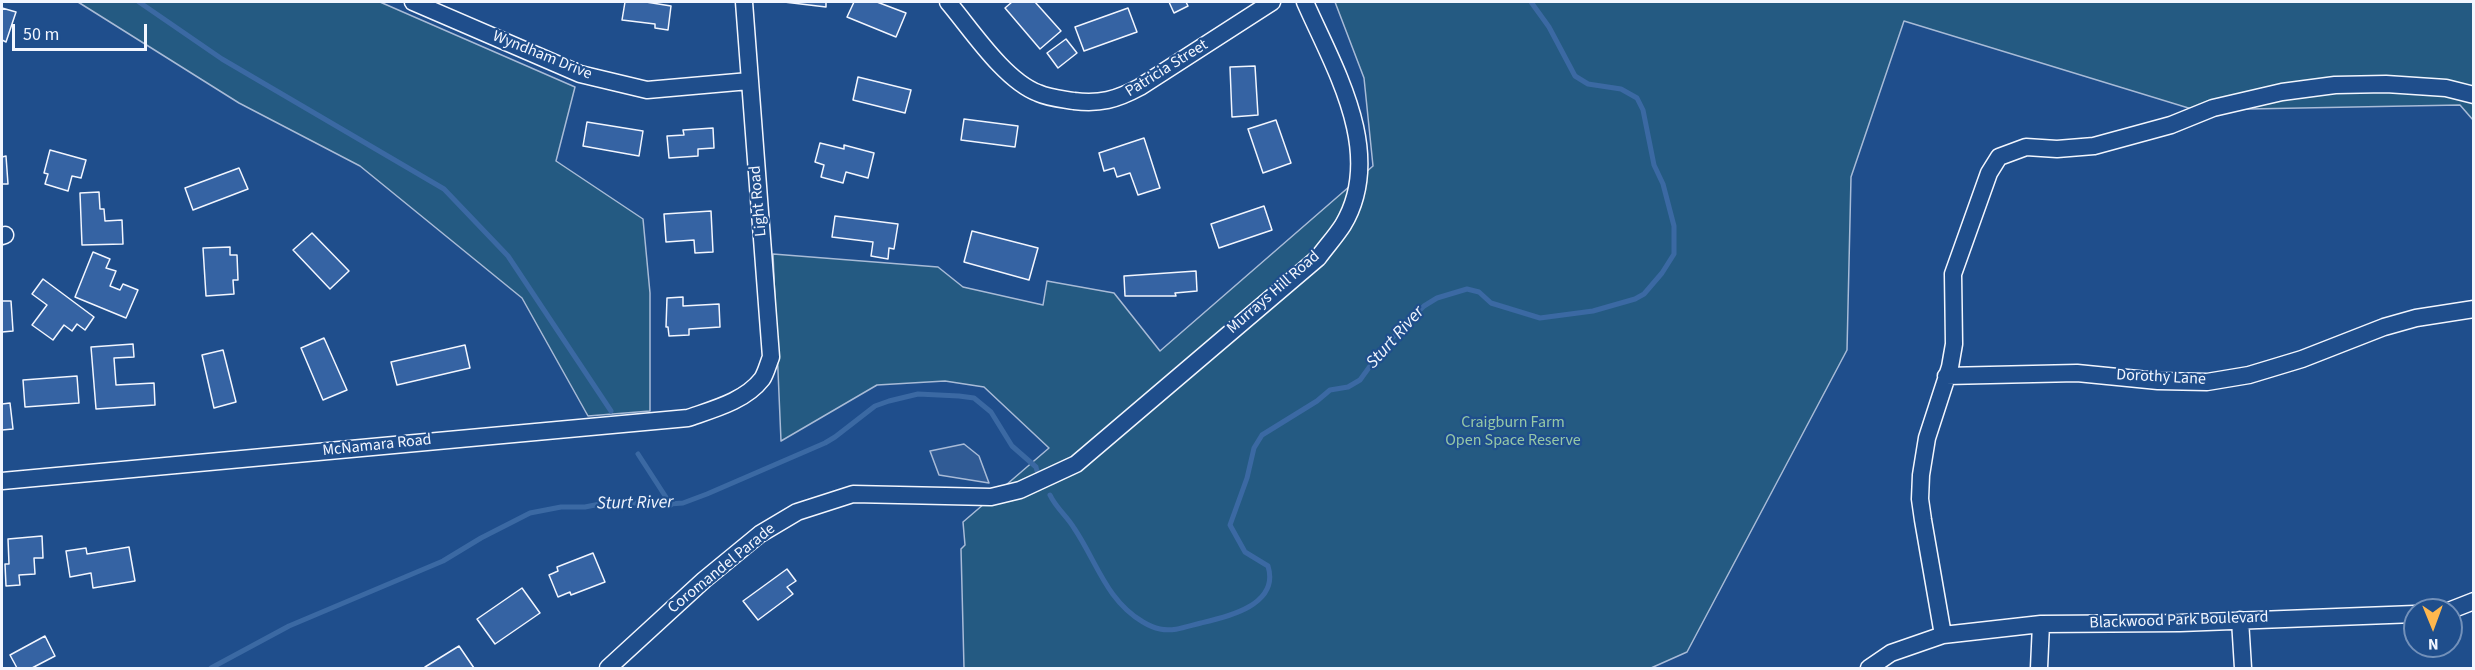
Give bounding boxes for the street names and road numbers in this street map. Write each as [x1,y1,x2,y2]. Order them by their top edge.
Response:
street label: Wyndham Drive [489,27,595,85]
street label: Patricia Street [1122,36,1212,102]
street label: Light Road [746,165,772,237]
street label: Murrays Hill Road [1224,248,1324,338]
street label: Dorothy Lane [2116,366,2206,390]
street label: McNamara Road [322,431,432,461]
street label: Coromandel Parade [664,520,780,618]
street label: Blackwood Park Boulevard [2089,608,2269,634]

